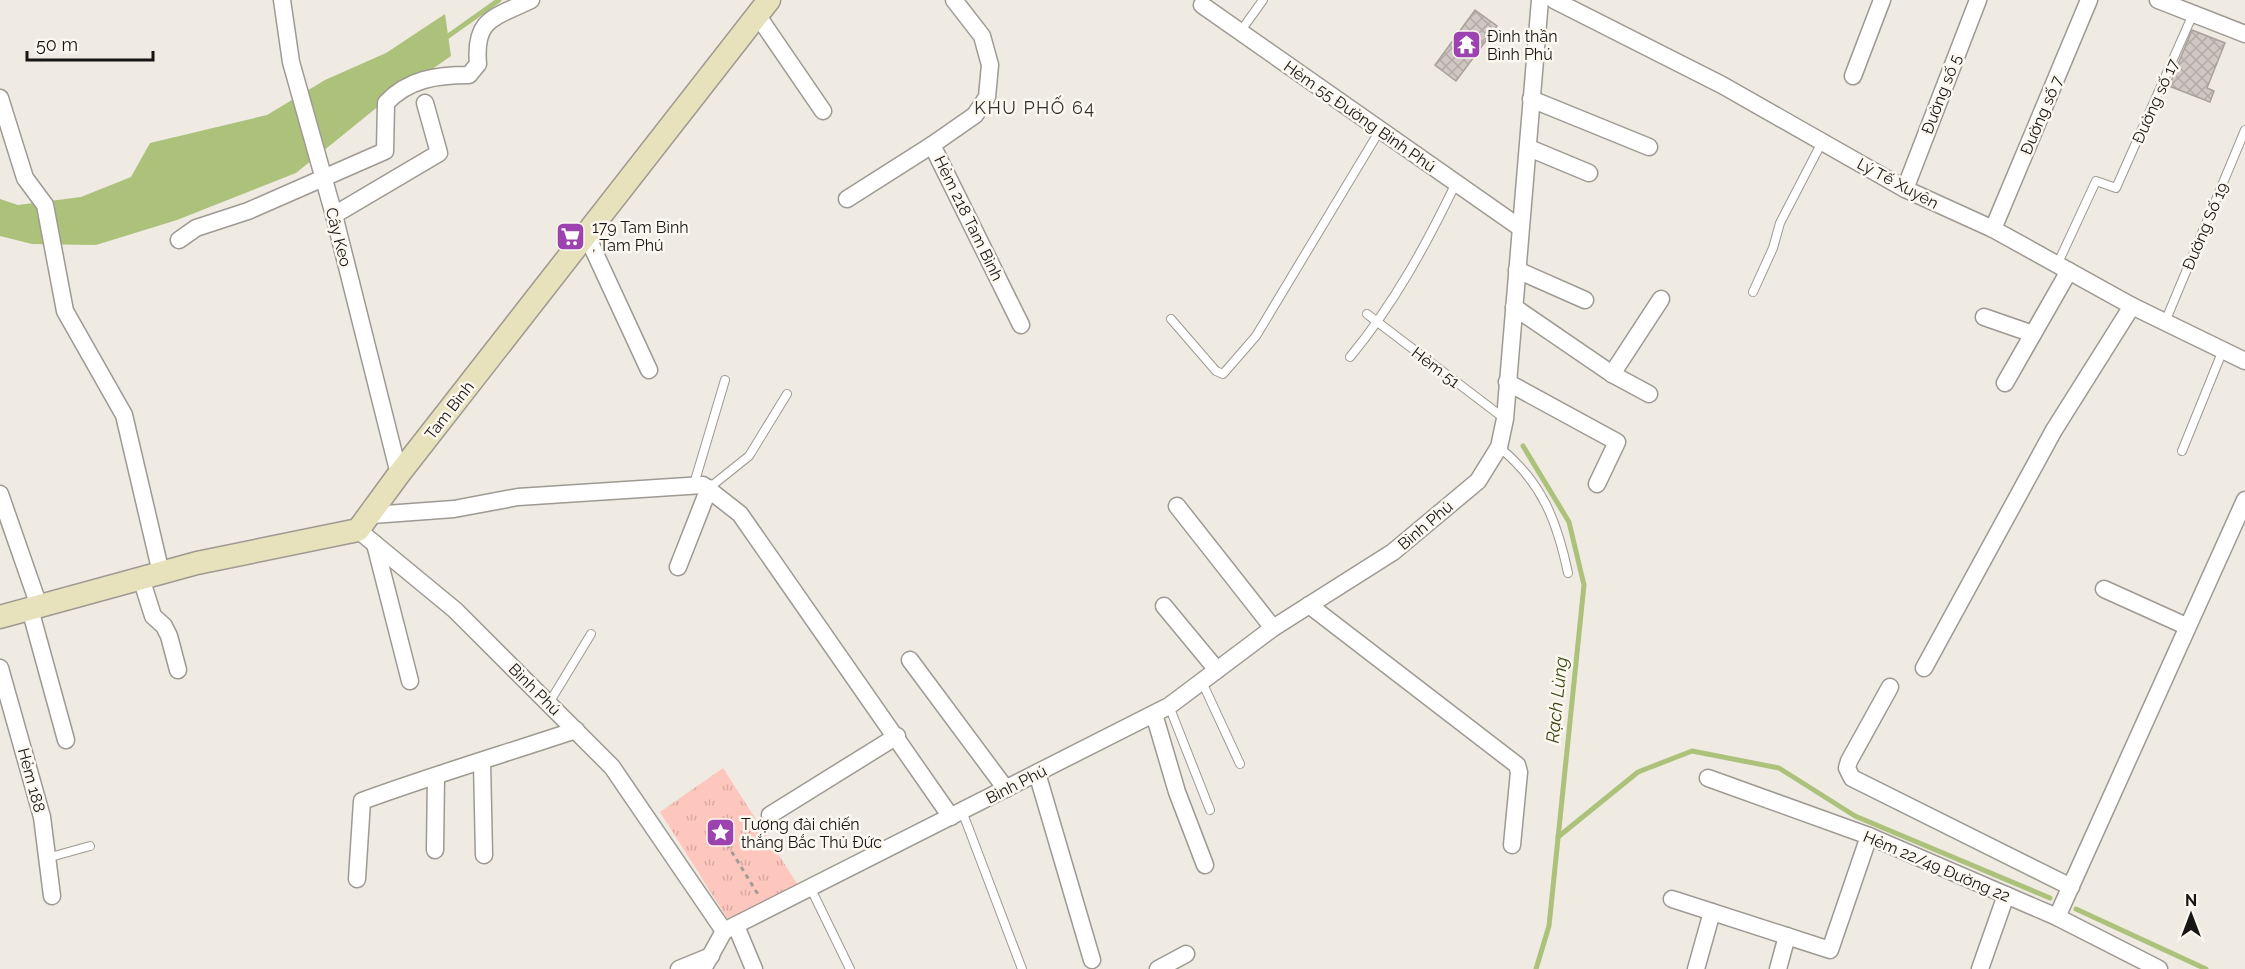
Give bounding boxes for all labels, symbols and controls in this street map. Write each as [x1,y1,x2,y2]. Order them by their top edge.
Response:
scale bar [27,24,153,62]
place label: Đình thần Bình Phú [1487,27,1558,64]
temple icon: Đình thần Bình Phú [1450,29,1482,61]
text: 50 m [36,34,78,55]
street label: Đường số 5 [1918,51,1965,137]
street label: Đường số 17 [2128,56,2183,146]
street label: Hẻm 55 Đường Bình Phú [1280,57,1439,176]
street label: Đường số 7 [2016,73,2067,157]
district label: KHU PHỐ 64 [974,95,1096,118]
street label: Hẻm 218 Tam Bình [930,153,1007,284]
street label: Lý Tế Xuyên [1854,154,1942,213]
street label: Đường Số 19 [2178,179,2232,273]
street label: Cây Keo [322,205,356,269]
place label: 179 Tam Bình , Tam Phú [592,218,689,255]
supermarket icon: 179 Tam Bình , Tam Phú [555,220,587,252]
street label: Hẻm 51 [1408,343,1464,392]
street label: Tam Bình [421,378,478,443]
street label: Bình Phú [1394,497,1457,554]
water label: Rạch Lùng [1542,655,1572,744]
street label: Bình Phú [505,659,565,719]
street label: Hẻm 188 [14,746,49,814]
street label: Bình Phú [983,761,1050,808]
place label: Tượng đài chiến thắng Bắc Thủ Đức [741,815,882,852]
place icon: Tượng đài chiến thắng Bắc Thủ Đức [704,817,736,849]
street label: Hẻm 22/49 Đường 22 [1861,827,2013,906]
north arrow [2161,885,2221,945]
text: N [2185,891,2197,910]

